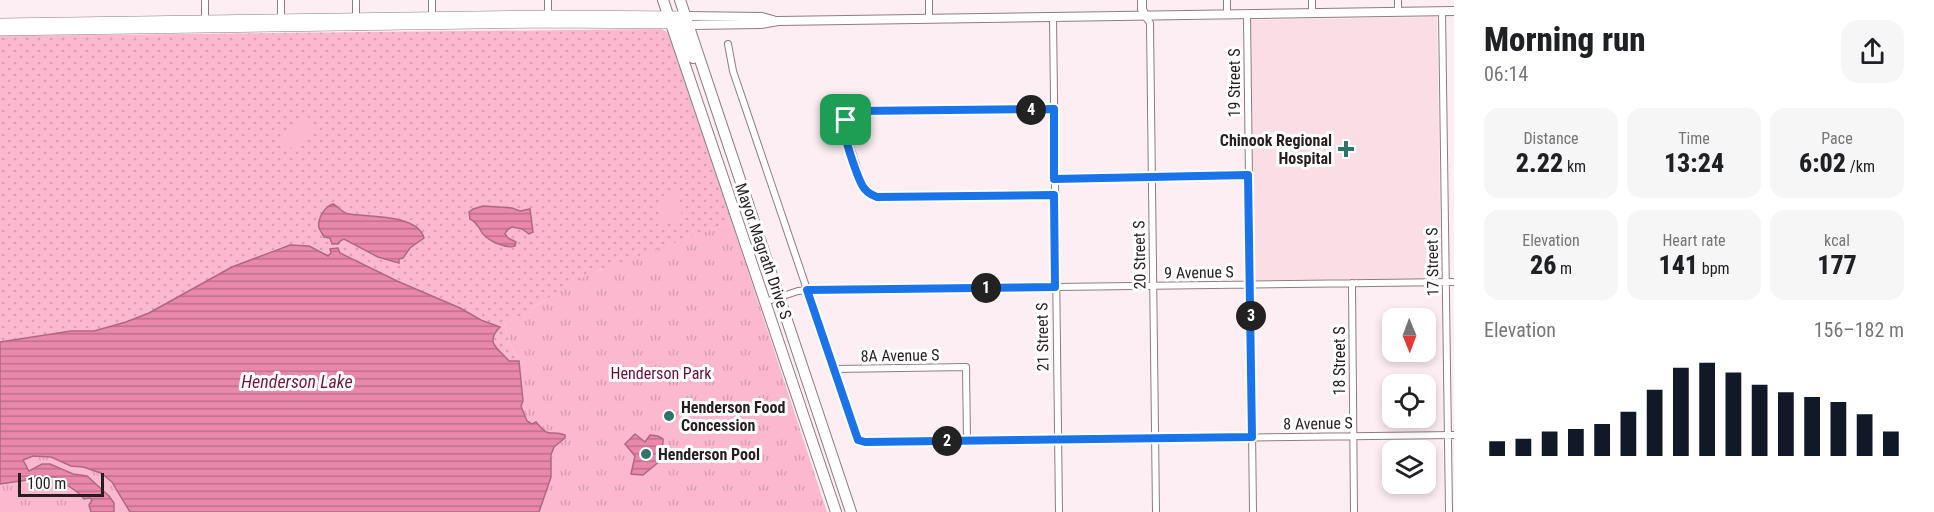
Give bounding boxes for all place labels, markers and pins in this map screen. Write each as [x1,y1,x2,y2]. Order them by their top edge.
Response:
pin [820,94,871,145]
pin: 4 [1016,95,1046,125]
place label: Chinook Regional Hospital [1220,131,1332,168]
marker: Chinook Regional Hospital [1337,140,1355,158]
pin: 1 [971,273,1001,303]
pin: 3 [1236,301,1266,331]
place label: Henderson Food Concession [681,398,785,435]
marker: Henderson Food Concession [662,409,676,423]
pin: 2 [932,426,962,456]
place label: Henderson Pool [658,445,760,464]
marker: Henderson Pool [639,447,653,461]

